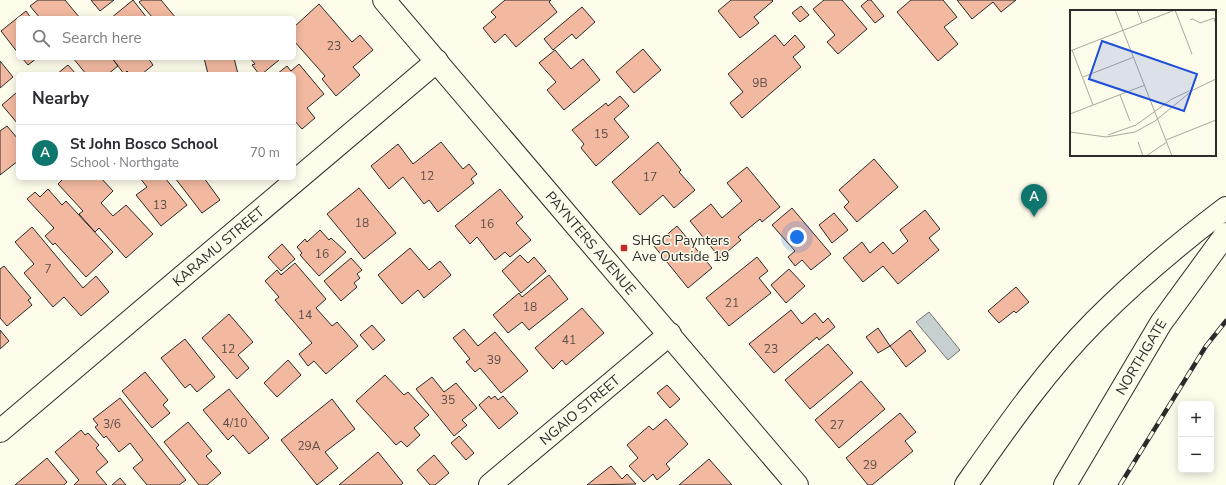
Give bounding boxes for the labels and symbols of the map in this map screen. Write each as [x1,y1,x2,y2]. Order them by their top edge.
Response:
inset map [1070,10,1216,156]
house number: 23 [327,38,341,54]
house number: 9B [752,75,768,91]
house number: 15 [594,126,608,142]
house number: 12 [420,168,434,184]
house number: 17 [643,169,657,185]
pin: A [1021,184,1047,217]
street label: PAYNTERS AVENUE [541,187,640,299]
house number: 13 [153,197,167,213]
street label: KARAMU STREET [169,202,269,291]
house number: 18 [355,215,369,231]
house number: 16 [480,216,494,232]
your location [787,227,807,247]
place label: SHGC Paynters Ave Outside 19 [632,231,730,266]
marker: SHGC Paynters Ave Outside 19 [619,243,629,253]
house number: 16 [315,246,329,262]
house number: 7 [44,261,52,277]
house number: 21 [725,295,739,311]
house number: 18 [523,299,537,315]
house number: 14 [298,307,312,323]
street label: NORTHGATE [1111,316,1171,399]
house number: 41 [562,332,576,348]
house number: 12 [221,341,235,357]
house number: 23 [764,341,778,357]
house number: 39 [487,352,501,368]
street label: NGAIO STREET [536,371,625,449]
house number: 35 [441,392,455,408]
house number: 4/10 [223,415,248,431]
house number: 3/6 [103,416,121,432]
house number: 27 [830,417,844,433]
house number: 29A [297,438,321,454]
house number: 29 [863,457,877,473]

